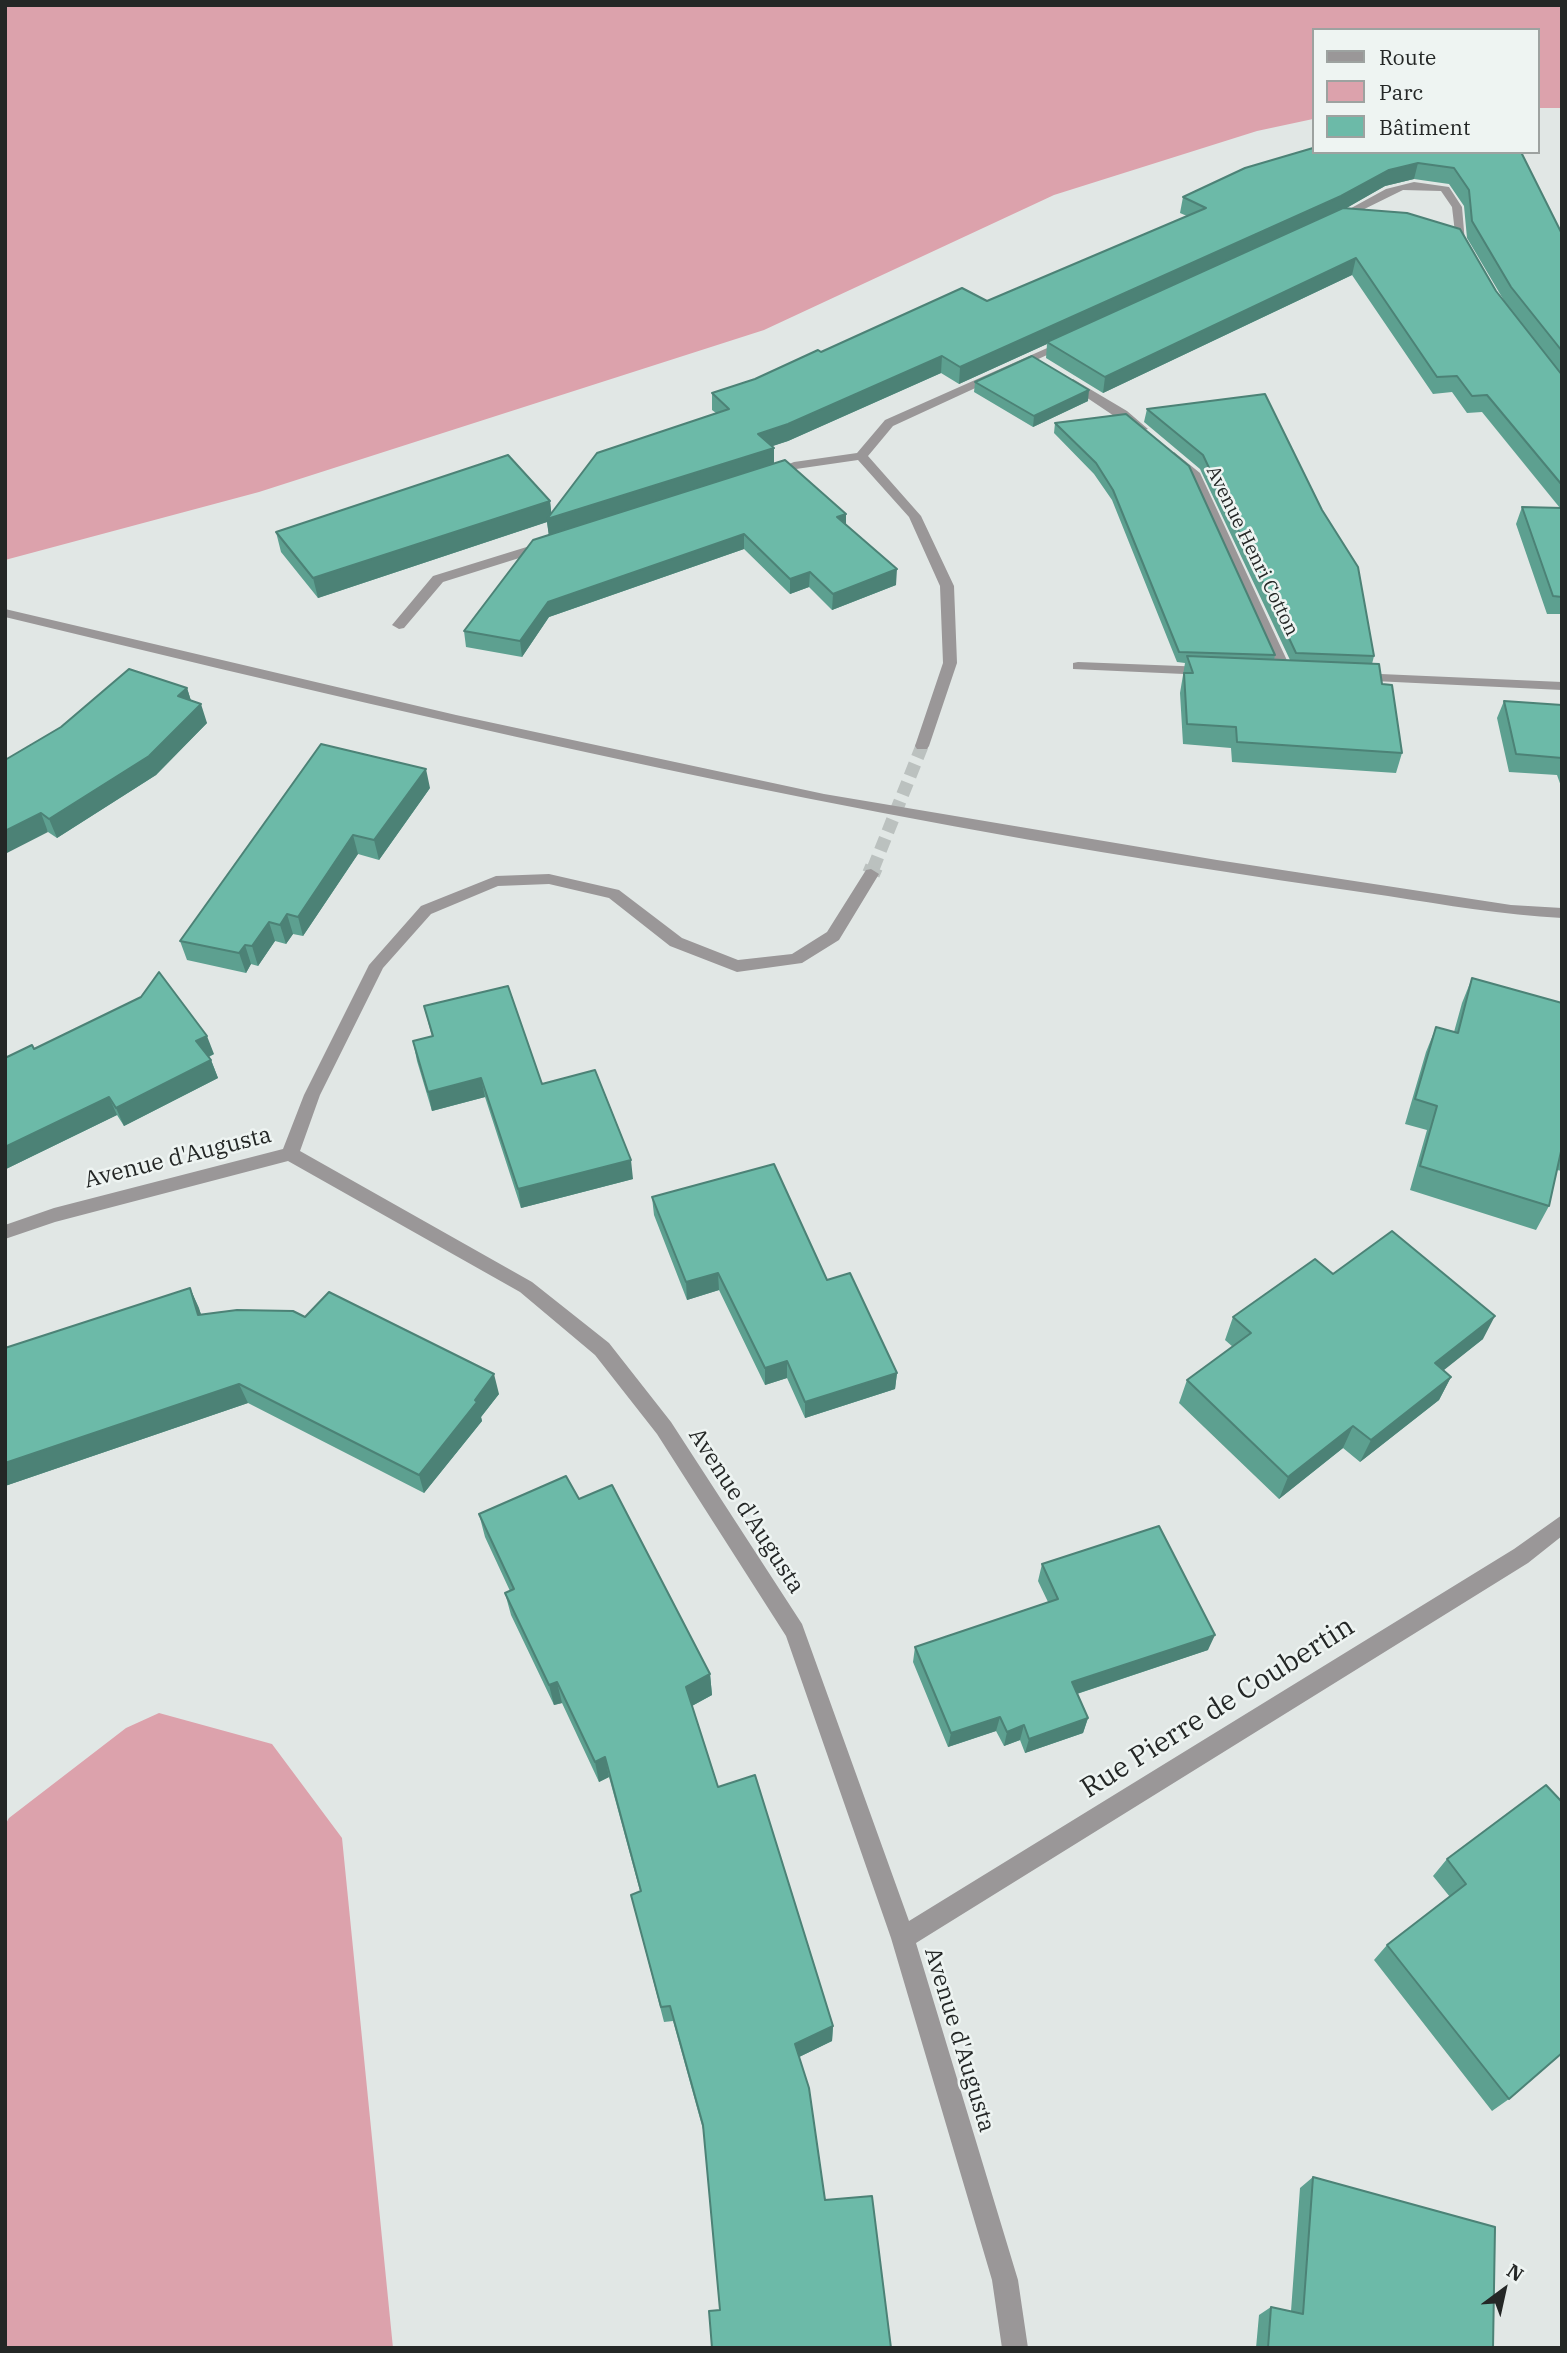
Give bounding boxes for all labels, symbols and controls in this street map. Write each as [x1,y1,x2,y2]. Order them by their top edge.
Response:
legend [1312,28,1539,154]
text: Route [1379,43,1436,71]
text: Parc [1379,78,1423,106]
text: Bâtiment [1379,113,1470,141]
street label: Avenue Henri Cotton [1201,462,1303,640]
street label: Avenue d'Augusta [82,1121,274,1195]
street label: Avenue d'Augusta [682,1423,810,1599]
street label: Rue Pierre de Coubertin [1075,1610,1361,1806]
street label: Avenue d'Augusta [918,1944,1000,2136]
north arrow [1469,2255,1539,2325]
text: N [1503,2258,1528,2287]

